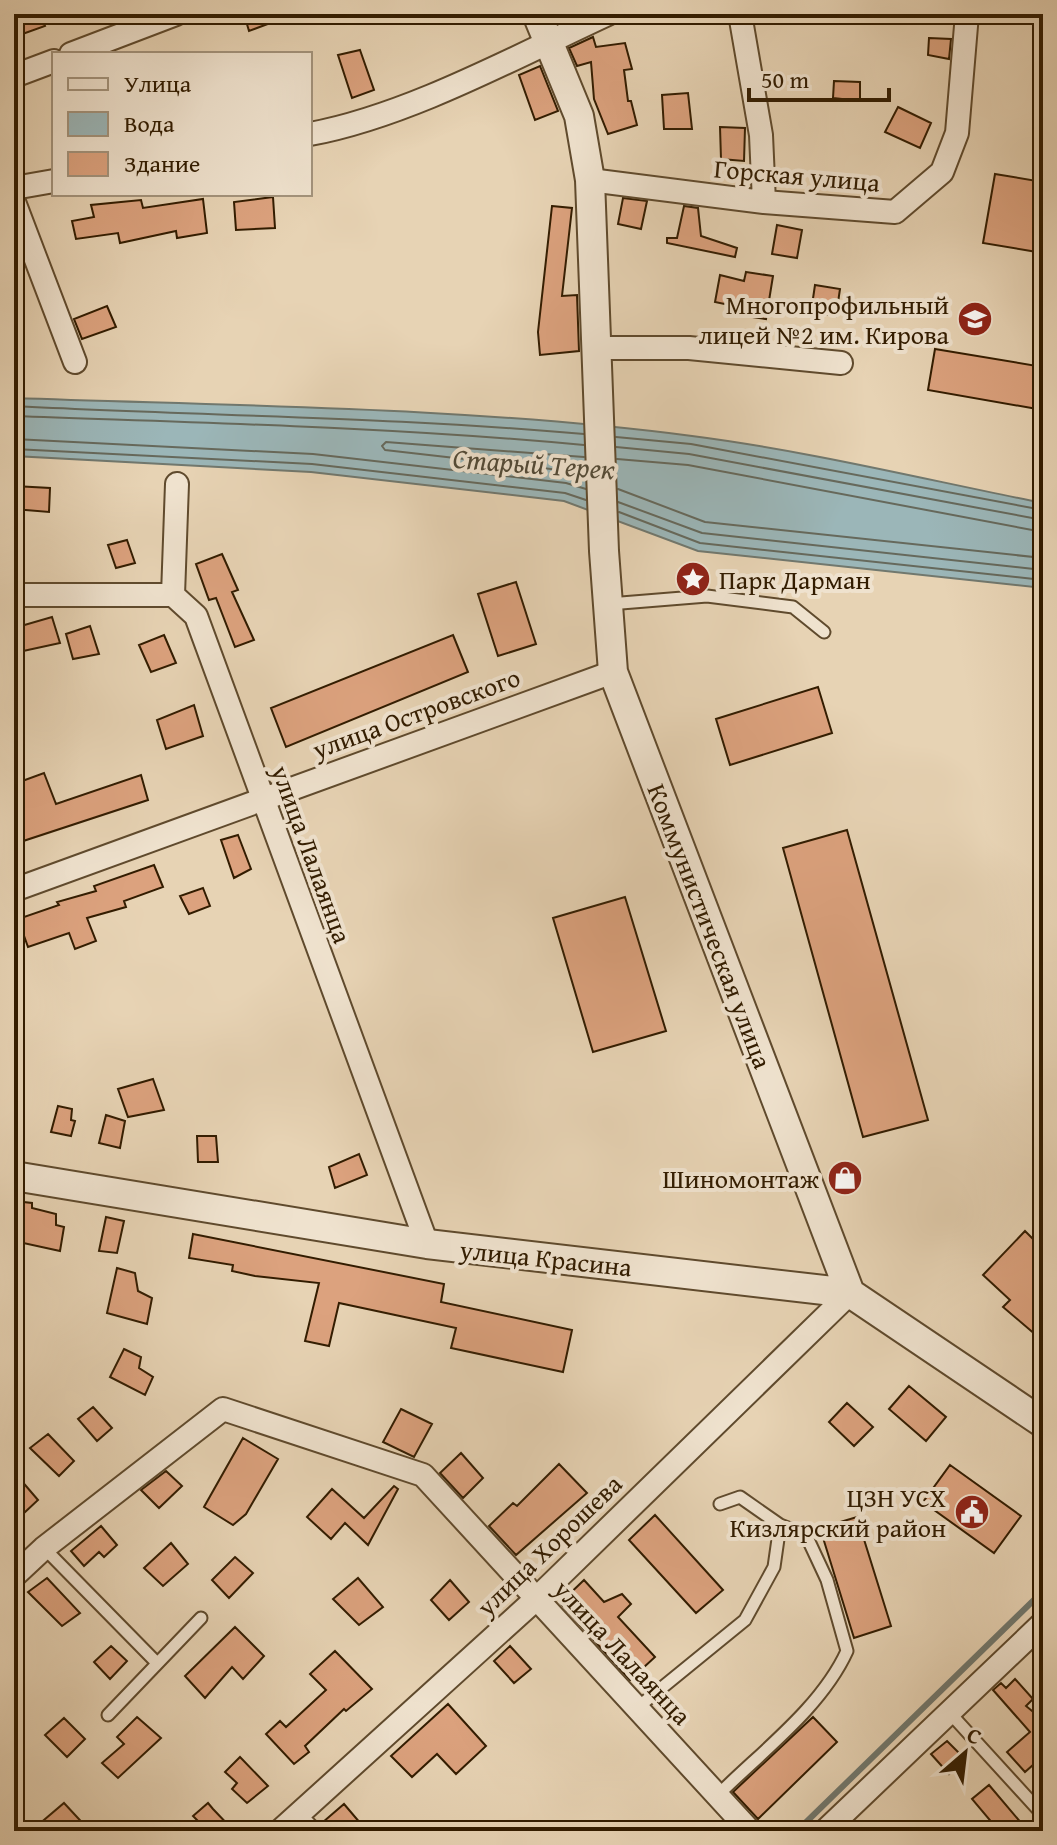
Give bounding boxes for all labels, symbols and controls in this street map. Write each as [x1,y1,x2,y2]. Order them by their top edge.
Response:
legend [52,52,312,196]
scale bar [749,52,889,102]
text: 50 m [761,62,809,97]
text: Улица [124,66,192,101]
text: Вода [124,106,175,141]
text: Здание [124,146,200,181]
street label: Горская улица [712,148,882,202]
place label: Многопрофильный лицей №2 им. Кирова [698,285,950,354]
school or university icon: Многопрофильный лицей №2 им. Кирова [956,300,994,338]
water label: Старый Терек [451,437,617,489]
place icon: Парк Дарман [674,560,712,598]
place label: Парк Дарман [719,560,871,599]
street label: улица Островского [306,657,525,769]
street label: улица Лалаянца [261,759,362,949]
street label: Коммунистическая улица [638,778,783,1075]
place label: Шиномонтаж [663,1159,819,1198]
shop icon: Шиномонтаж [826,1159,864,1197]
street label: улица Красина [457,1229,635,1286]
street label: улица Хорошева [467,1465,631,1626]
place label: ЦЗН УСХ Кизлярский район [730,1478,946,1547]
public building icon: ЦЗН УСХ Кизлярский район [953,1493,991,1531]
street label: улица Лалаянца [544,1570,701,1734]
north arrow [925,1713,1005,1793]
text: С [961,1718,987,1752]

